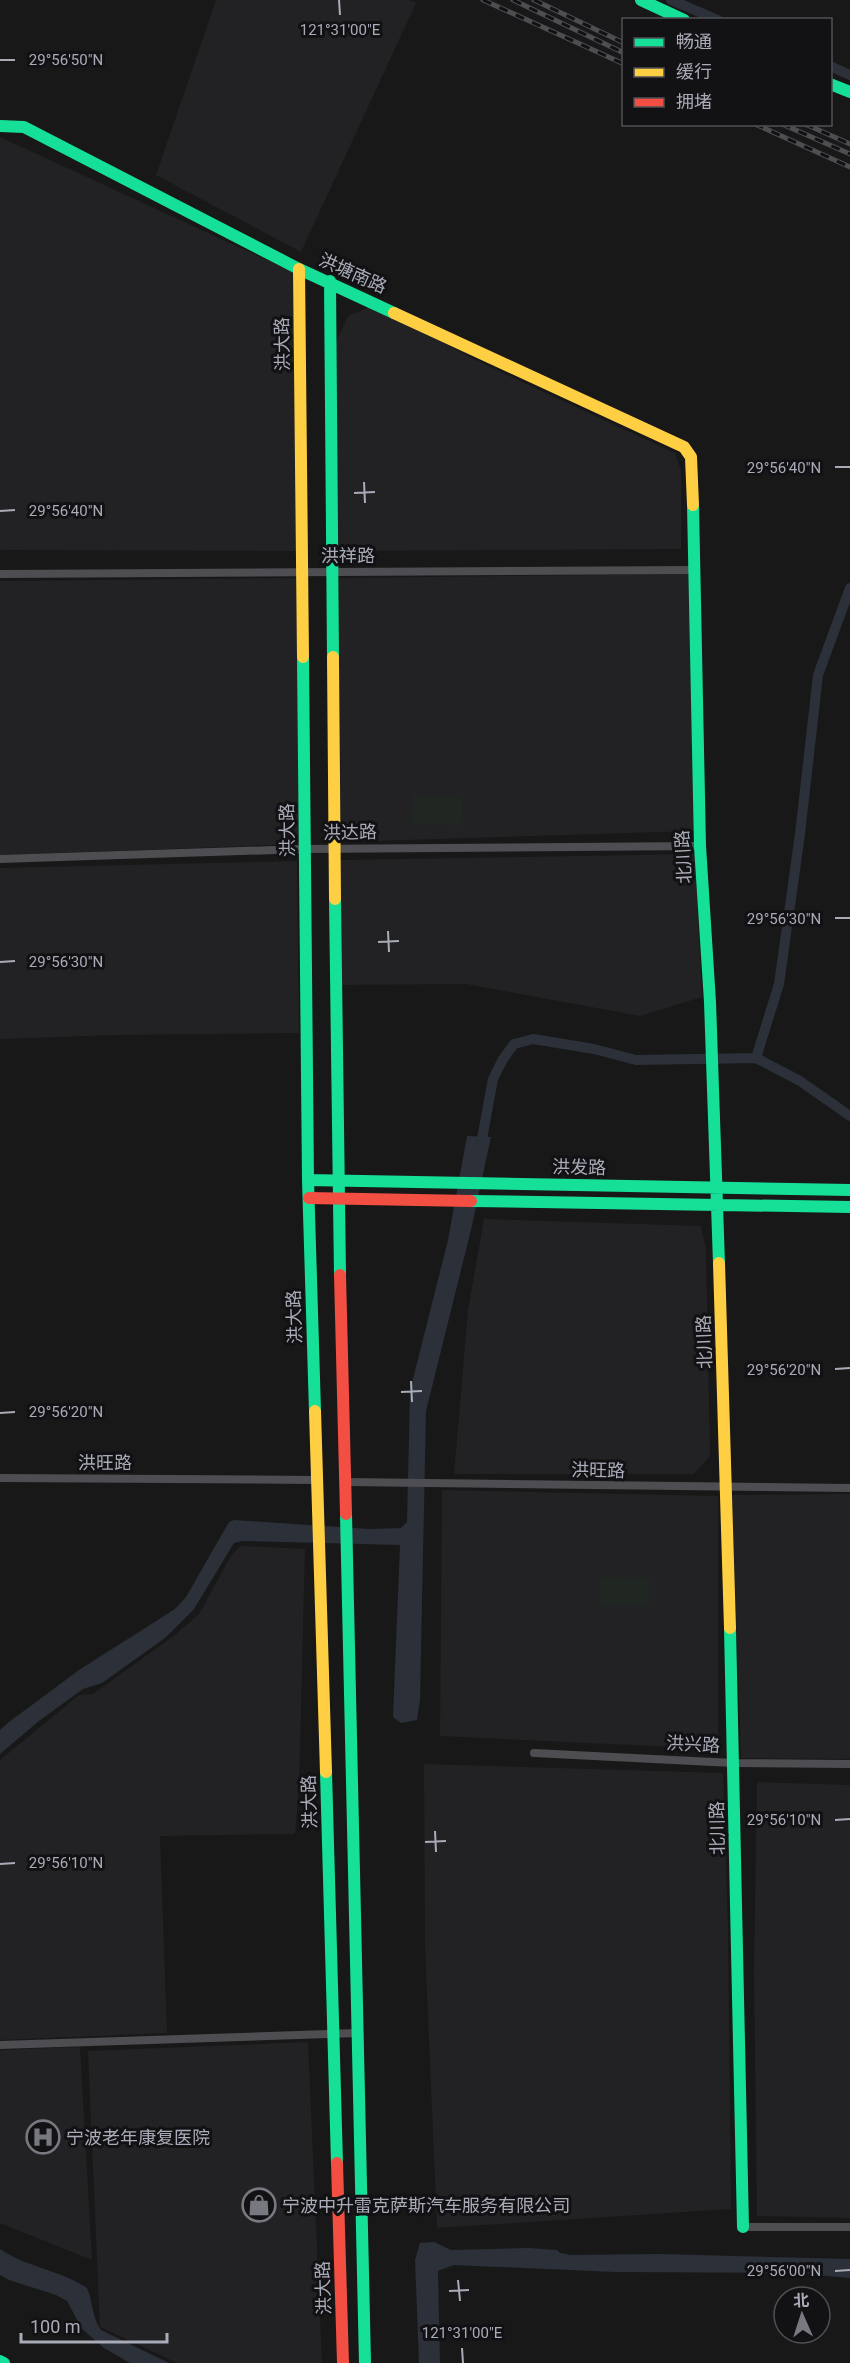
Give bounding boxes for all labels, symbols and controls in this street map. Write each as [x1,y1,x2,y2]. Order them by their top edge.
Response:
legend [622,18,832,126]
text: 121°31'00"E [300,21,381,39]
text: 畅通 [676,31,712,52]
text: 29°56'50"N [29,51,103,69]
text: 缓行 [676,61,712,82]
text: 拥堵 [676,91,712,112]
street label: 洪塘南路 [316,249,390,297]
street label: 洪大路 [271,317,293,371]
text: 29°56'40"N [747,459,821,477]
text: 29°56'40"N [29,502,103,520]
street label: 洪祥路 [321,545,375,566]
street label: 洪大路 [276,803,298,857]
street label: 洪达路 [323,821,377,843]
street label: 北川路 [671,829,695,885]
text: 29°56'30"N [747,910,821,928]
text: 29°56'30"N [29,953,103,971]
street label: 洪发路 [552,1156,606,1178]
street label: 洪大路 [283,1290,305,1344]
street label: 北川路 [693,1315,715,1369]
text: 29°56'20"N [747,1361,821,1379]
text: 29°56'20"N [29,1403,103,1421]
street label: 洪旺路 [78,1452,132,1473]
street label: 洪旺路 [571,1459,625,1481]
street label: 洪兴路 [665,1732,721,1756]
street label: 洪大路 [298,1775,320,1829]
street label: 北川路 [706,1801,728,1855]
text: 29°56'10"N [747,1811,821,1829]
text: 29°56'10"N [29,1854,103,1872]
hospital icon: 宁波老年康复医院 [25,2119,61,2155]
place label: 宁波老年康复医院 [66,2127,210,2148]
shop icon: 宁波中升雷克萨斯汽车服务有限公司 [241,2187,277,2223]
place label: 宁波中升雷克萨斯汽车服务有限公司 [282,2195,570,2216]
street label: 洪大路 [312,2261,334,2315]
text: 29°56'00"N [747,2262,821,2280]
north arrow [772,2285,832,2345]
text: 北 [793,2291,810,2310]
scale bar [21,2306,166,2344]
text: 100 m [30,2316,81,2337]
text: 121°31'00"E [422,2324,503,2342]

